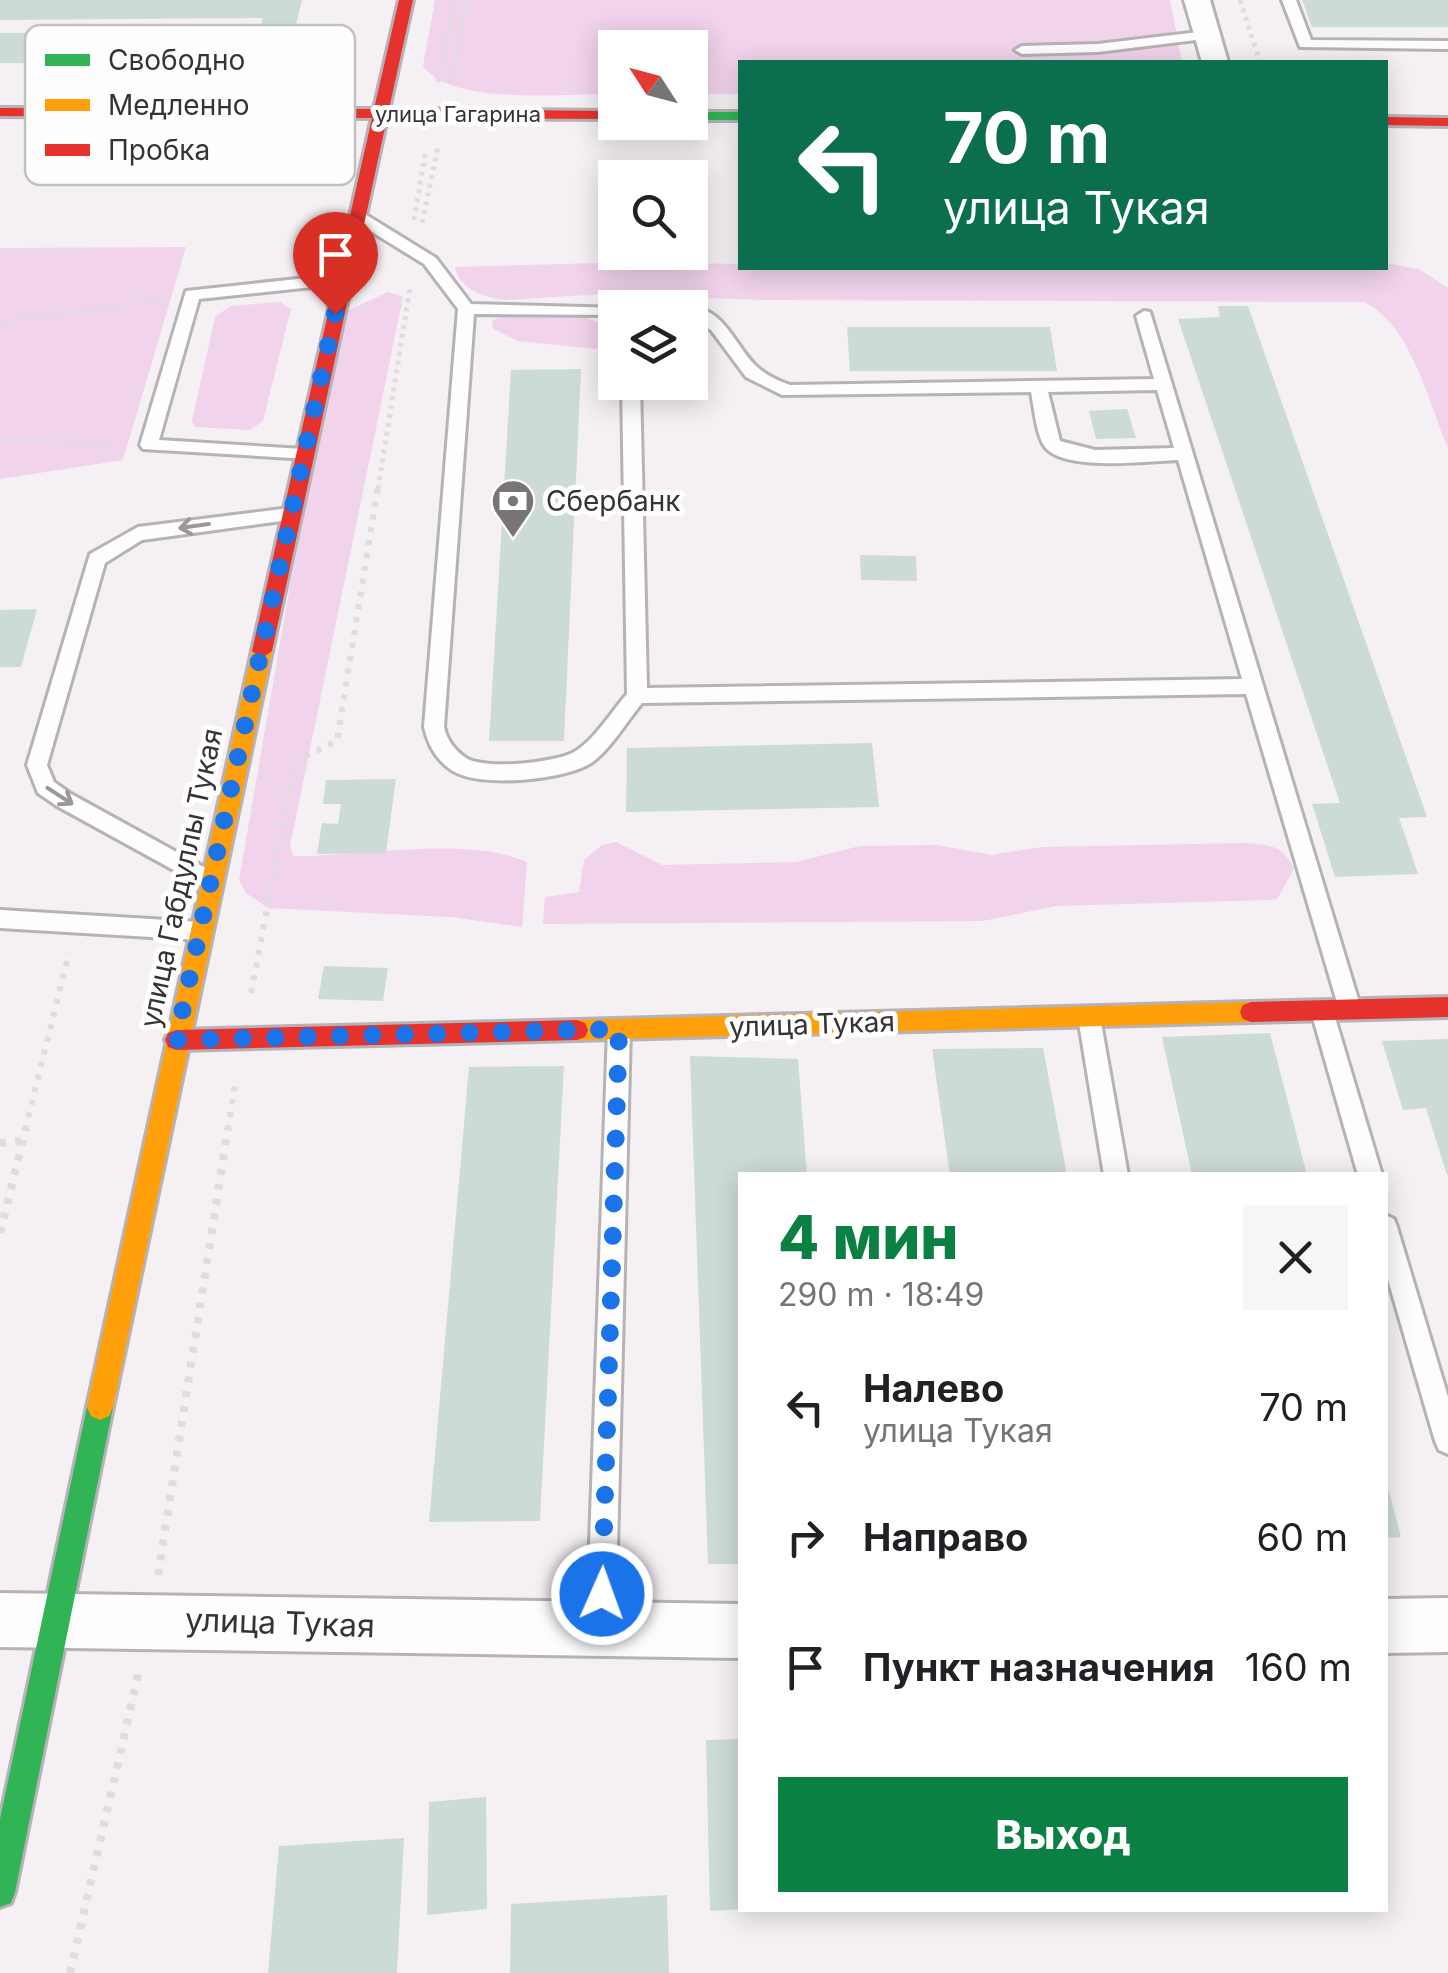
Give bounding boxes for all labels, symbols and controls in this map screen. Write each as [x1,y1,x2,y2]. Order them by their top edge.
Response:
legend [25,25,355,185]
north arrow [598,30,708,140]
map controls [598,30,708,400]
text: Свободно [108,43,245,77]
text: Медленно [108,88,250,122]
text: 70 m [943,95,1110,180]
icon: left [778,100,908,230]
street label: улица Гагарина [375,101,541,127]
text: Пробка [108,133,210,167]
button: search [598,160,708,270]
text: улица Тукая [943,180,1210,235]
pin [293,212,378,315]
icon: arrive [308,227,363,282]
button: layers [598,290,708,400]
bank icon: Сбербанк [490,478,536,539]
place label: Сбербанк [546,484,681,518]
one-way arrow [178,518,210,536]
street label: улица Габдуллы Тукая [133,725,229,1031]
one-way arrow [45,786,74,807]
street label: улица Тукая [728,1004,896,1044]
text: 4 мин [778,1201,958,1273]
button: close [1243,1205,1348,1310]
text: 290 m · 18:49 [778,1275,984,1314]
text: Налево [863,1365,1004,1411]
icon: left [778,1380,833,1435]
text: 70 m [1259,1384,1348,1430]
text: улица Тукая [863,1411,1053,1450]
icon: right [778,1510,833,1565]
text: Направо [863,1514,1028,1560]
text: 60 m [1256,1514,1348,1560]
position arrow [550,1542,654,1646]
street label: улица Тукая [185,1600,375,1645]
icon: arrive [778,1640,833,1695]
text: Пункт назначения [863,1644,1215,1690]
text: 160 m [1245,1644,1352,1690]
button: Выход [778,1777,1348,1892]

